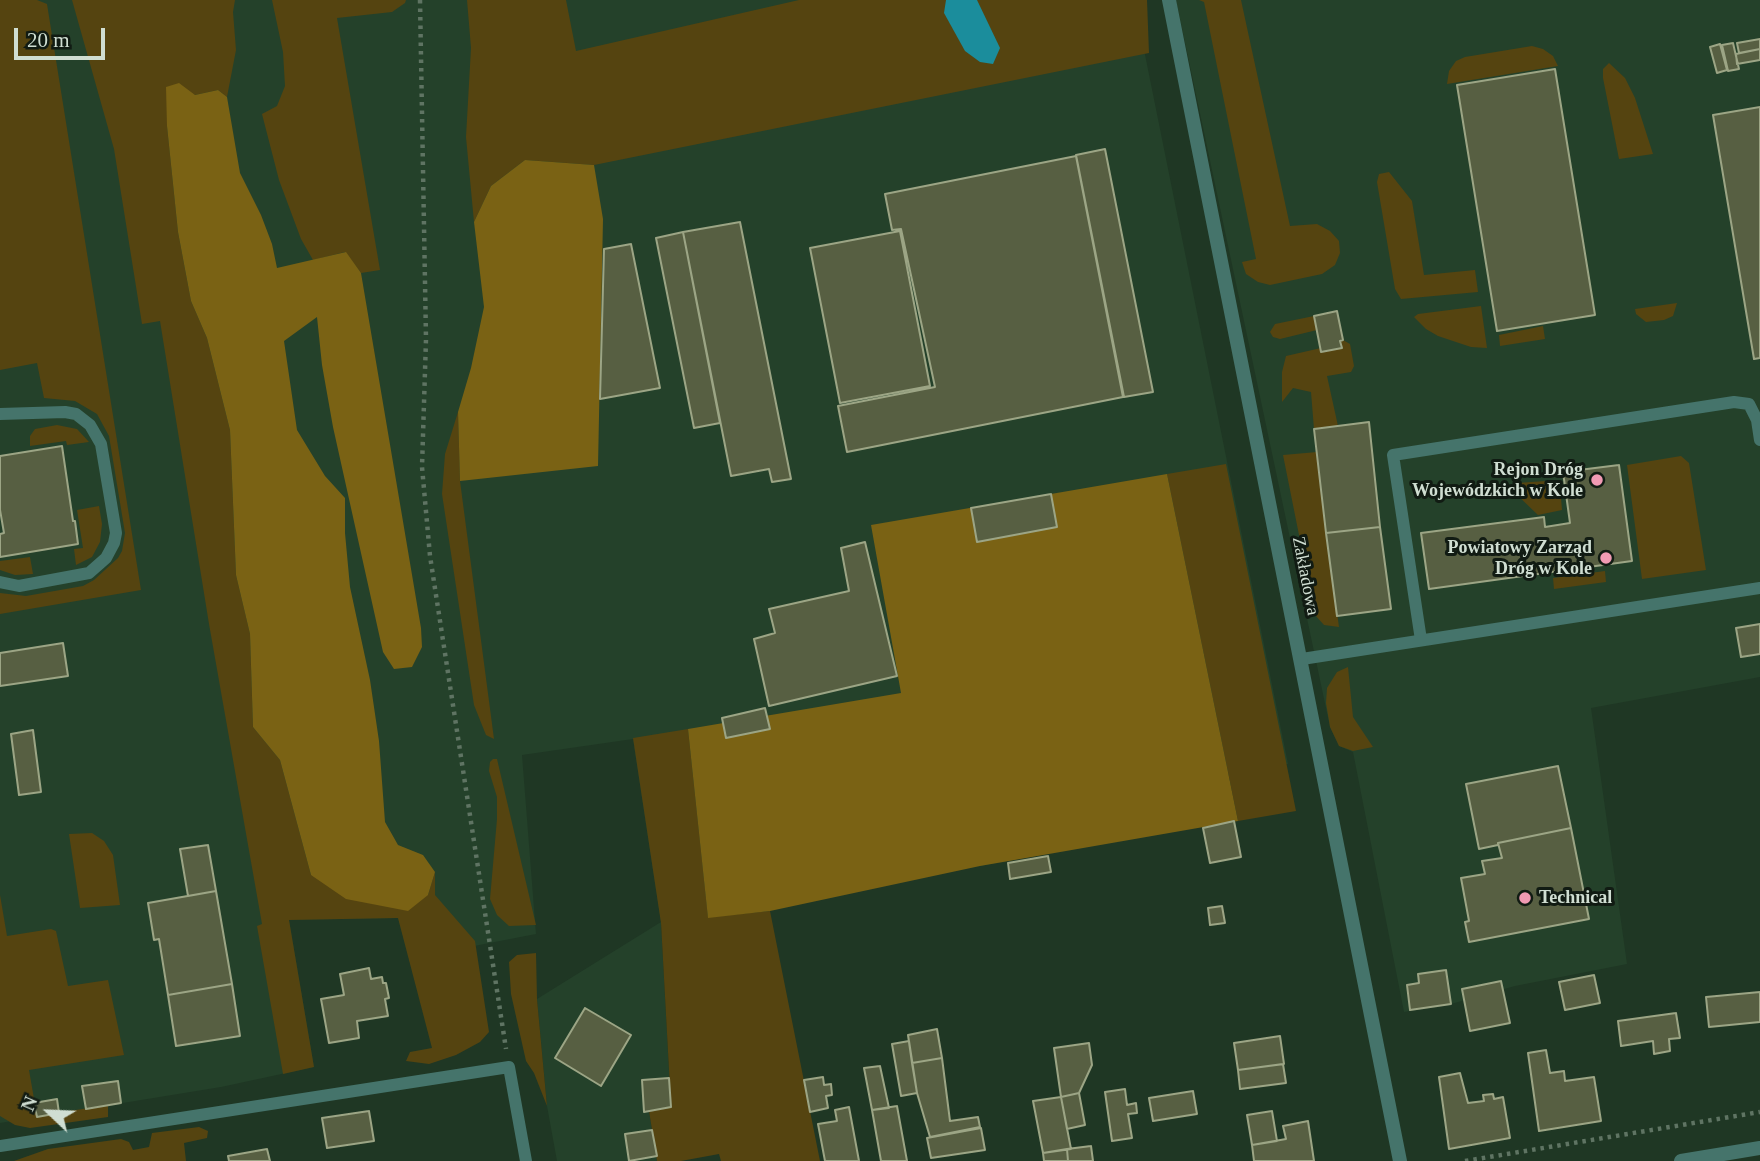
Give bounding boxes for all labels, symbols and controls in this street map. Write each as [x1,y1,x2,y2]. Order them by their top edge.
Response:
scale bar [18,14,108,58]
text: 20 m [27,28,70,52]
place label: Rejon Dróg Wojewódzkich w Kole [1412,459,1583,502]
marker: Rejon Dróg Wojewódzkich w Kole [1589,472,1605,488]
street label: Zakładowa [1287,535,1323,617]
place label: Powiatowy Zarząd Dróg w Kole [1448,537,1592,580]
marker: Powiatowy Zarząd Dróg w Kole [1598,550,1614,566]
place label: Technical [1539,887,1612,909]
marker: Technical [1517,890,1533,906]
north arrow [14,1077,84,1147]
text: N [17,1093,42,1114]

